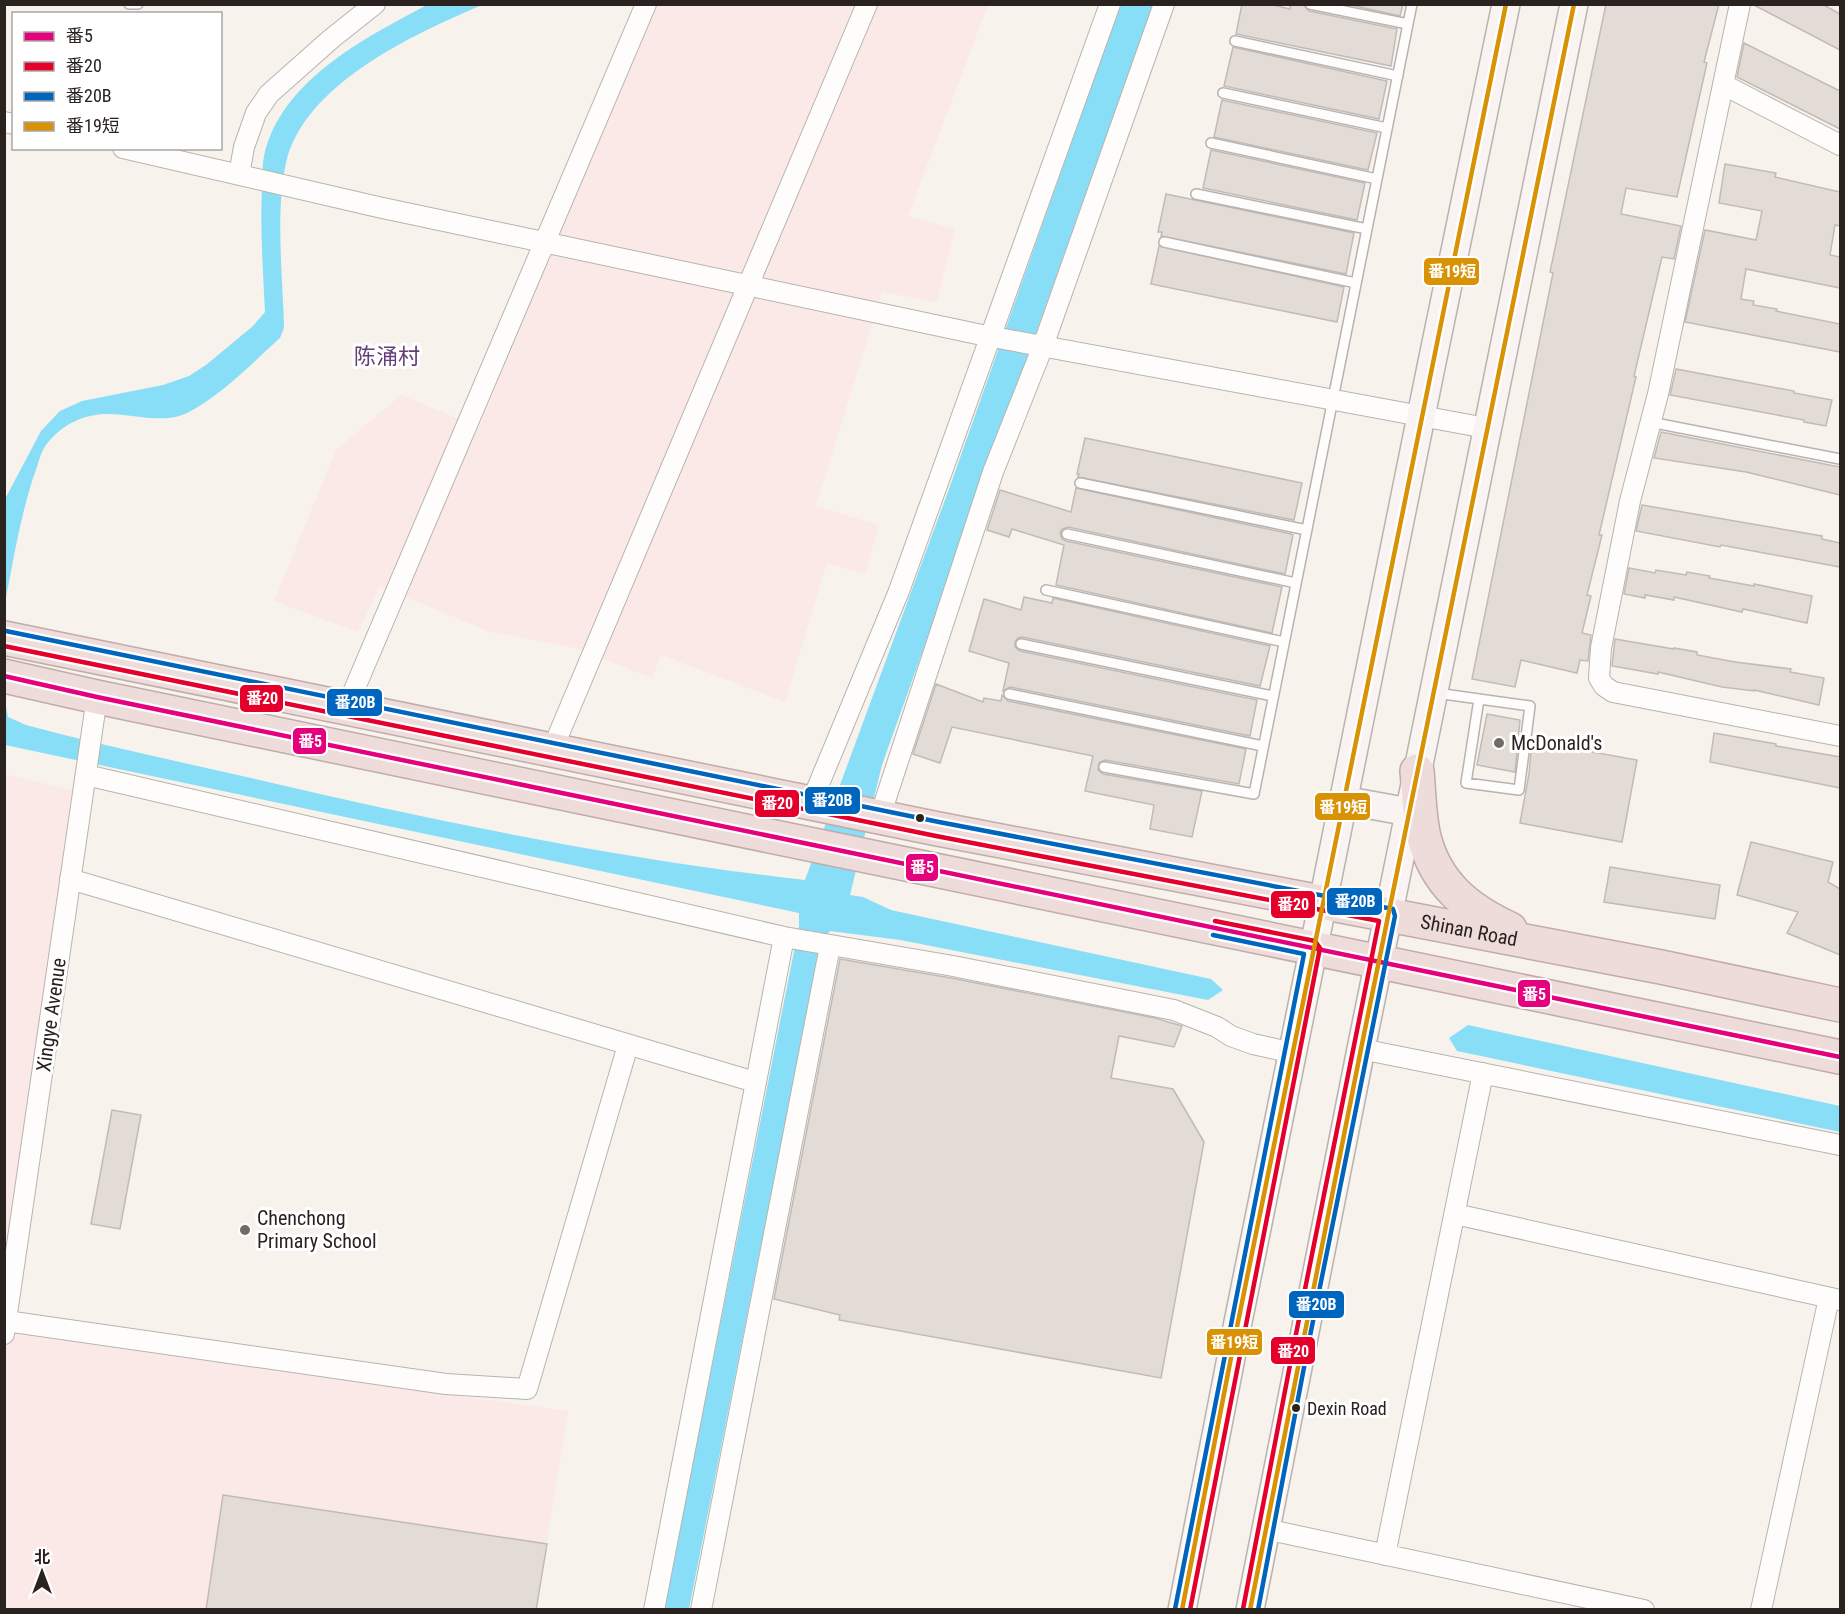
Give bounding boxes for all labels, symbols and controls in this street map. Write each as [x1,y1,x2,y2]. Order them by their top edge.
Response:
legend [12,12,222,150]
text: 番5 [66,25,93,46]
text: 番20 [66,55,102,76]
text: 番20B [66,85,112,106]
text: 番19短 [66,115,120,136]
line badge: 番19短 [1423,257,1480,286]
text: 番19短 [1428,262,1476,281]
district label: 陈涌村 [354,344,420,369]
line badge: 番20 [239,684,284,713]
line badge: 番20B [326,688,383,717]
text: 番20 [246,689,278,708]
text: 番20B [334,693,376,712]
line badge: 番5 [292,727,327,755]
place label: McDonald's [1511,731,1602,755]
text: 番5 [298,732,322,751]
marker: McDonald's [1492,736,1506,750]
line badge: 番20B [804,786,861,815]
line badge: 番20 [754,789,800,818]
text: 番20B [811,791,853,810]
line badge: 番19短 [1314,792,1371,821]
text: 番20 [761,794,793,813]
text: 番19短 [1319,798,1367,817]
unlabelled marker [914,812,926,824]
line badge: 番5 [905,853,939,882]
text: 番5 [910,858,934,877]
line badge: 番20B [1326,887,1383,916]
line badge: 番20 [1270,890,1316,919]
text: 番20B [1334,892,1376,911]
text: 番20 [1277,895,1309,914]
street label: Shinan Road [1419,909,1520,951]
street label: Xingye Avenue [31,956,71,1074]
line badge: 番5 [1517,979,1551,1008]
text: 番5 [1522,985,1546,1004]
place label: Chenchong Primary School [257,1206,377,1253]
marker: Chenchong Primary School [238,1223,252,1237]
line badge: 番20B [1288,1290,1345,1319]
text: 番20B [1295,1295,1337,1314]
line badge: 番19短 [1206,1328,1263,1356]
text: 番19短 [1210,1333,1258,1352]
line badge: 番20 [1270,1336,1316,1365]
text: 番20 [1277,1342,1309,1361]
place label: Dexin Road [1307,1398,1387,1419]
marker: Dexin Road [1290,1402,1302,1414]
north arrow [12,1542,72,1602]
text: 北 [34,1548,50,1567]

